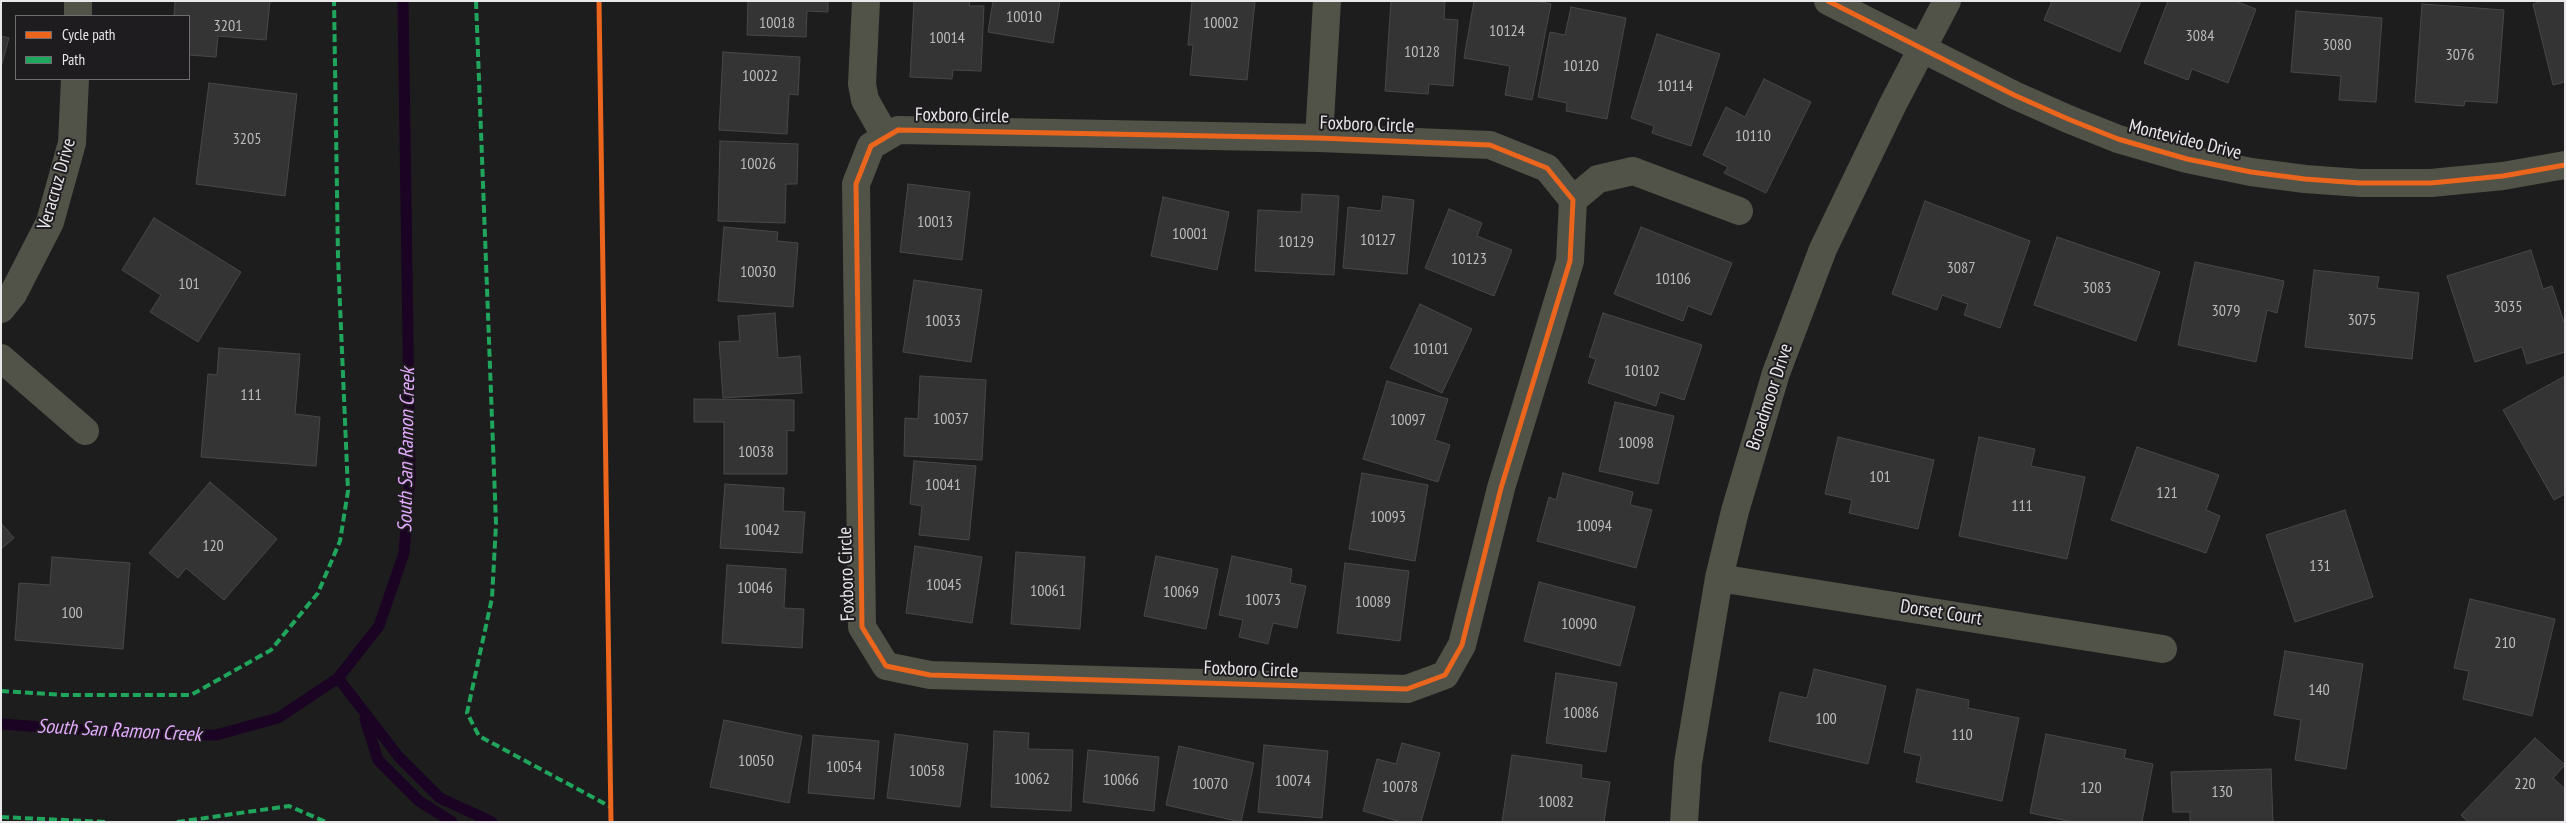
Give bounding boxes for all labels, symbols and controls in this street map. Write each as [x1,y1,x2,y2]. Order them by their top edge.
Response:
house number: 10010 [1006,7,1042,27]
house number: 10018 [759,13,795,33]
house number: 10002 [1203,13,1239,33]
legend [15,15,190,80]
house number: 3201 [214,16,242,36]
house number: 10124 [1489,21,1525,41]
text: Cycle path [62,25,115,44]
house number: 3084 [2186,26,2214,46]
house number: 10014 [929,28,965,48]
house number: 3080 [2323,35,2351,55]
house number: 10128 [1404,42,1440,62]
house number: 3076 [2446,45,2474,65]
text: Path [62,50,85,69]
house number: 10120 [1563,56,1599,76]
house number: 10022 [742,66,778,86]
house number: 10114 [1657,76,1693,96]
street label: Foxboro Circle [915,104,1009,128]
street label: Foxboro Circle [1319,112,1415,138]
street label: Montevideo Drive [2126,115,2244,165]
house number: 10110 [1735,126,1771,146]
house number: 3205 [233,129,261,149]
street label: Veracruz Drive [33,136,81,232]
house number: 10026 [740,154,776,174]
house number: 10013 [917,212,953,232]
house number: 10001 [1172,224,1208,244]
house number: 10127 [1360,230,1396,250]
house number: 10129 [1278,232,1314,252]
house number: 10123 [1451,249,1487,269]
house number: 3087 [1947,258,1975,278]
house number: 10030 [740,262,776,282]
house number: 10106 [1655,269,1691,289]
house number: 101 [178,274,200,294]
house number: 3083 [2083,278,2111,298]
house number: 3035 [2494,297,2522,317]
house number: 3079 [2212,301,2240,321]
house number: 3075 [2348,310,2376,330]
house number: 10033 [925,311,961,331]
house number: 10101 [1413,339,1449,359]
street label: Broadmoor Drive [1742,341,1798,453]
house number: 10102 [1624,361,1660,381]
water label: South San Ramon Creek [394,367,420,533]
house number: 111 [240,385,262,405]
house number: 10037 [933,409,969,429]
house number: 10097 [1390,410,1426,430]
house number: 10098 [1618,433,1654,453]
house number: 10038 [738,442,774,462]
house number: 101 [1869,467,1891,487]
house number: 10041 [925,475,961,495]
house number: 121 [2156,483,2178,503]
house number: 111 [2011,496,2033,516]
house number: 10093 [1370,507,1406,527]
house number: 10094 [1576,516,1612,536]
house number: 10042 [744,520,780,540]
street label: Foxboro Circle [834,526,860,622]
house number: 120 [202,536,224,556]
house number: 131 [2309,556,2331,576]
house number: 10045 [926,575,962,595]
house number: 10046 [737,578,773,598]
house number: 10061 [1030,581,1066,601]
house number: 10069 [1163,582,1199,602]
house number: 10073 [1245,590,1281,610]
house number: 10089 [1355,592,1391,612]
street label: Dorset Court [1899,595,1983,631]
house number: 100 [61,603,83,623]
house number: 10090 [1561,614,1597,634]
house number: 210 [2494,633,2516,653]
street label: Foxboro Circle [1203,657,1299,683]
house number: 140 [2308,680,2330,700]
house number: 10086 [1563,703,1599,723]
house number: 100 [1815,709,1837,729]
water label: South San Ramon Creek [36,715,202,747]
house number: 110 [1951,725,1973,745]
house number: 10050 [738,751,774,771]
house number: 10054 [826,757,862,777]
house number: 10058 [909,761,945,781]
house number: 10062 [1014,769,1050,789]
house number: 10066 [1103,770,1139,790]
house number: 10074 [1275,771,1311,791]
house number: 10070 [1192,774,1228,794]
house number: 220 [2514,774,2536,794]
house number: 10078 [1382,777,1418,797]
house number: 120 [2080,778,2102,798]
house number: 130 [2211,782,2233,802]
house number: 10082 [1538,792,1574,812]

